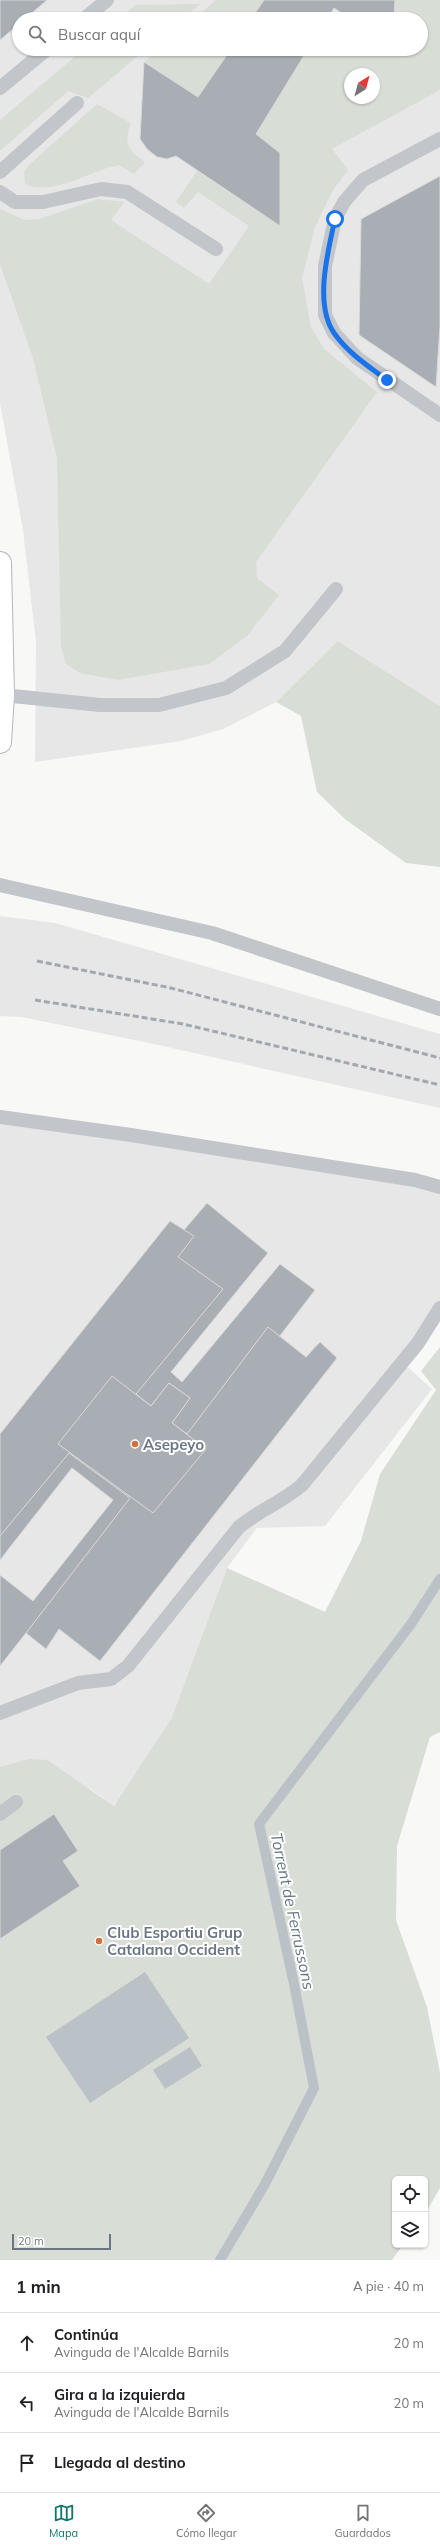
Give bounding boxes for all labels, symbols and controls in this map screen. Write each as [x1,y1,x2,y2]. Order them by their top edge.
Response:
search box [12,12,428,56]
icon: search [26,23,48,45]
text: Buscar aquí [58,25,140,44]
north arrow [344,68,380,104]
route start [326,210,344,228]
route end [378,371,396,389]
place label: Asepeyo [143,1435,204,1454]
marker: Asepeyo [130,1439,140,1449]
water label: Torrent de Ferrussons [267,1831,319,1991]
place label: Club Esportiu Grup Catalana Occident [107,1923,242,1959]
marker: Club Esportiu Grup Catalana Occident [94,1936,104,1946]
map controls [392,2176,428,2248]
button: locate [392,2176,428,2212]
button: layers [392,2212,428,2248]
scale bar [12,2232,111,2251]
text: 20 m [18,2234,44,2248]
text: 1 min [16,2276,61,2297]
text: A pie · 40 m [353,2278,424,2294]
text: Continúa [54,2325,119,2344]
icon: ahead [16,2332,38,2354]
text: 20 m [394,2335,424,2351]
text: Avinguda de l'Alcalde Barnils [54,2344,229,2360]
text: Gira a la izquierda [54,2385,185,2404]
icon: left [16,2392,38,2414]
text: 20 m [394,2395,424,2411]
text: Avinguda de l'Alcalde Barnils [54,2404,229,2420]
icon: arrive [16,2452,38,2474]
text: Llegada al destino [54,2453,186,2472]
tab: Mapa [49,2502,78,2540]
tab: Cómo llegar [176,2502,237,2540]
tab: Guardados [335,2502,391,2540]

